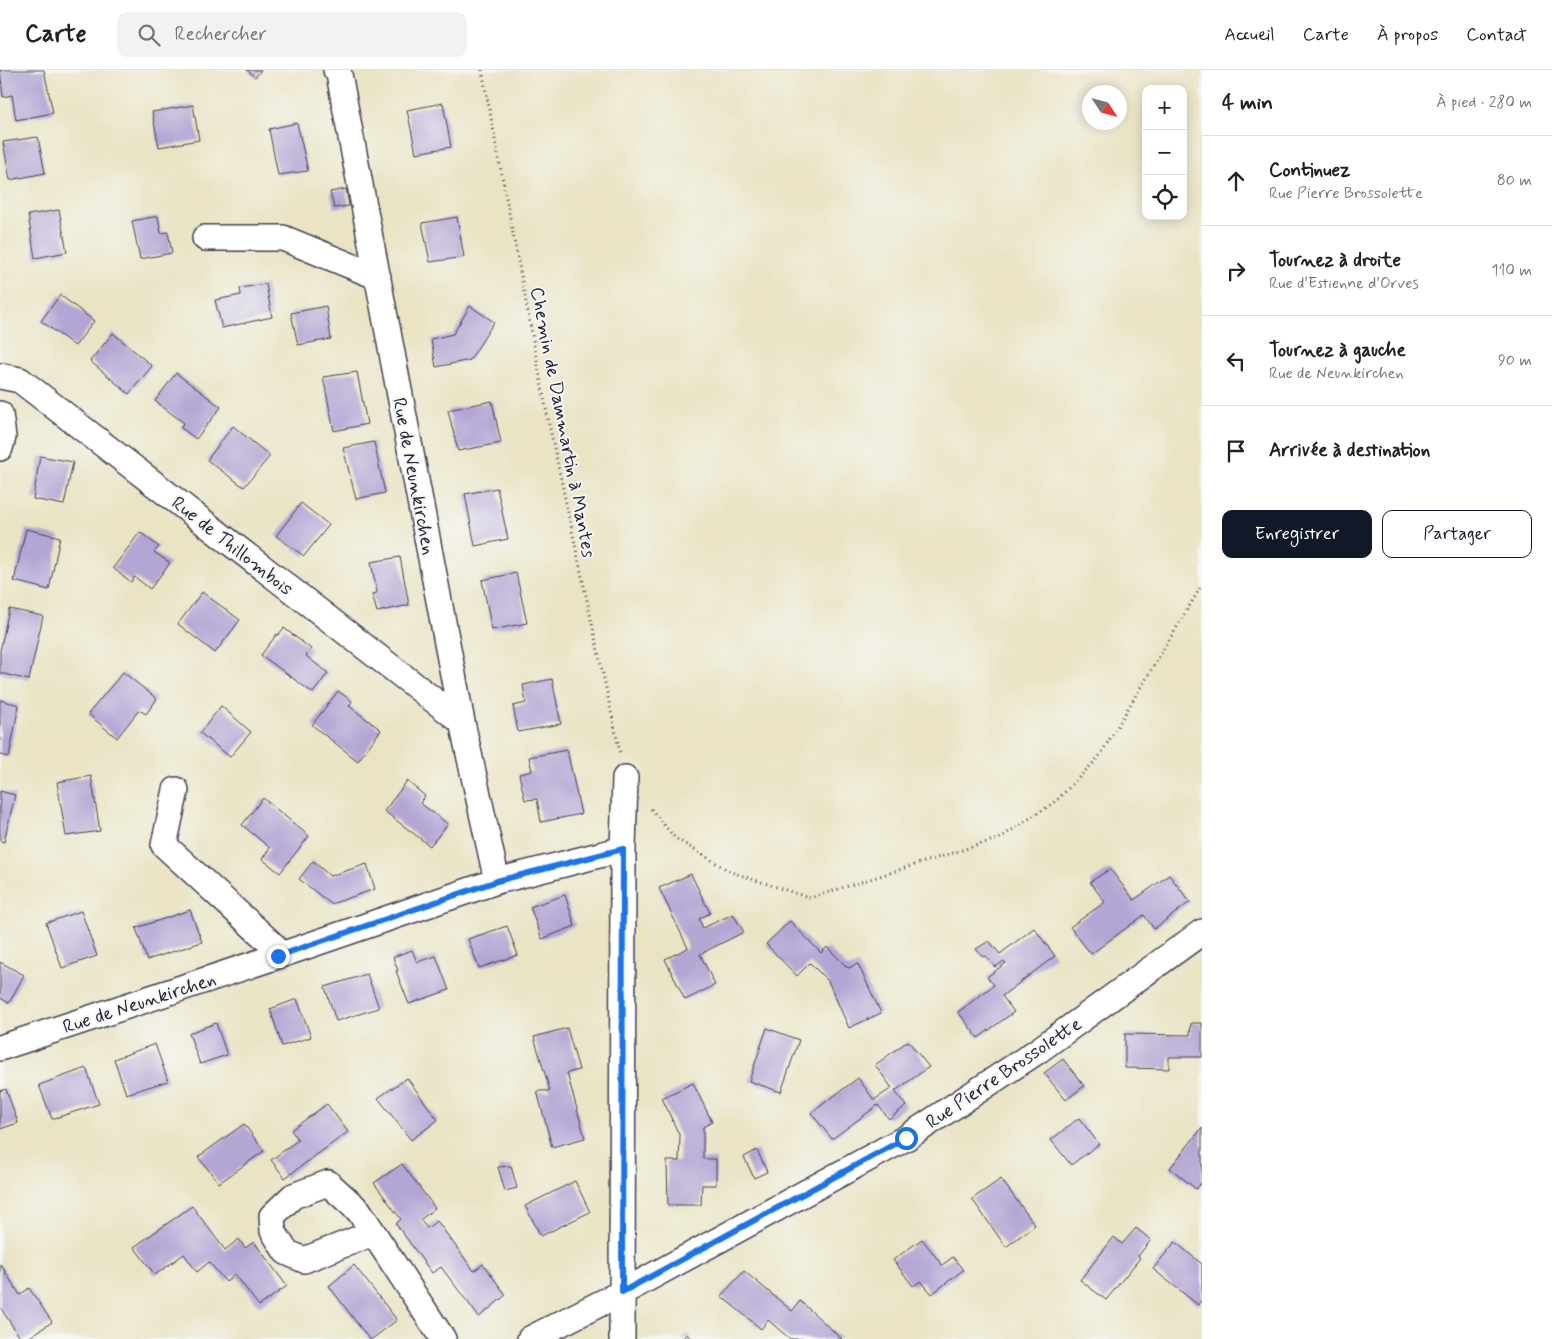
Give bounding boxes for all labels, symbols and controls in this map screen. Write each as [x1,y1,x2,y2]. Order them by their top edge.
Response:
search box [117,12,467,57]
text: Carte [25,19,87,50]
icon: search [135,21,163,49]
text: Rechercher [175,22,267,47]
text: Accueil [1224,23,1275,47]
text: Carte [1303,23,1349,47]
text: À propos [1377,23,1438,47]
text: Contact [1466,23,1527,47]
north arrow [1082,85,1127,130]
map controls [1142,85,1187,220]
button: + [1142,85,1187,130]
text: 4 min [1222,89,1273,117]
text: À pied · 280 m [1436,92,1532,113]
button: − [1142,130,1187,175]
text: Continuez [1269,158,1350,183]
icon: ahead [1222,167,1250,195]
text: 80 m [1497,170,1532,191]
button: locate [1142,175,1187,220]
text: Rue Pierre Brossolette [1269,183,1423,204]
text: Tournez à droite [1269,248,1401,273]
icon: right [1222,257,1250,285]
text: 110 m [1491,260,1532,281]
text: Rue d'Estienne d'Orves [1269,273,1419,294]
street label: Chemin de Dammartin à Mantes [524,285,601,560]
text: Tournez à gauche [1269,338,1406,363]
icon: left [1222,347,1250,375]
text: 90 m [1498,350,1532,371]
text: Rue de Neunkirchen [1269,363,1404,384]
street label: Rue de Neunkirchen [386,395,441,557]
icon: arrive [1222,437,1250,465]
text: Arrivée à destination [1269,438,1430,463]
street label: Rue de Thillombois [166,491,298,602]
button: Enregistrer [1222,510,1372,558]
button: Partager [1382,510,1532,558]
route end [267,945,290,968]
street label: Rue de Neunkirchen [60,967,219,1040]
street label: Rue Pierre Brossolette [921,1012,1087,1135]
route start [895,1127,918,1150]

